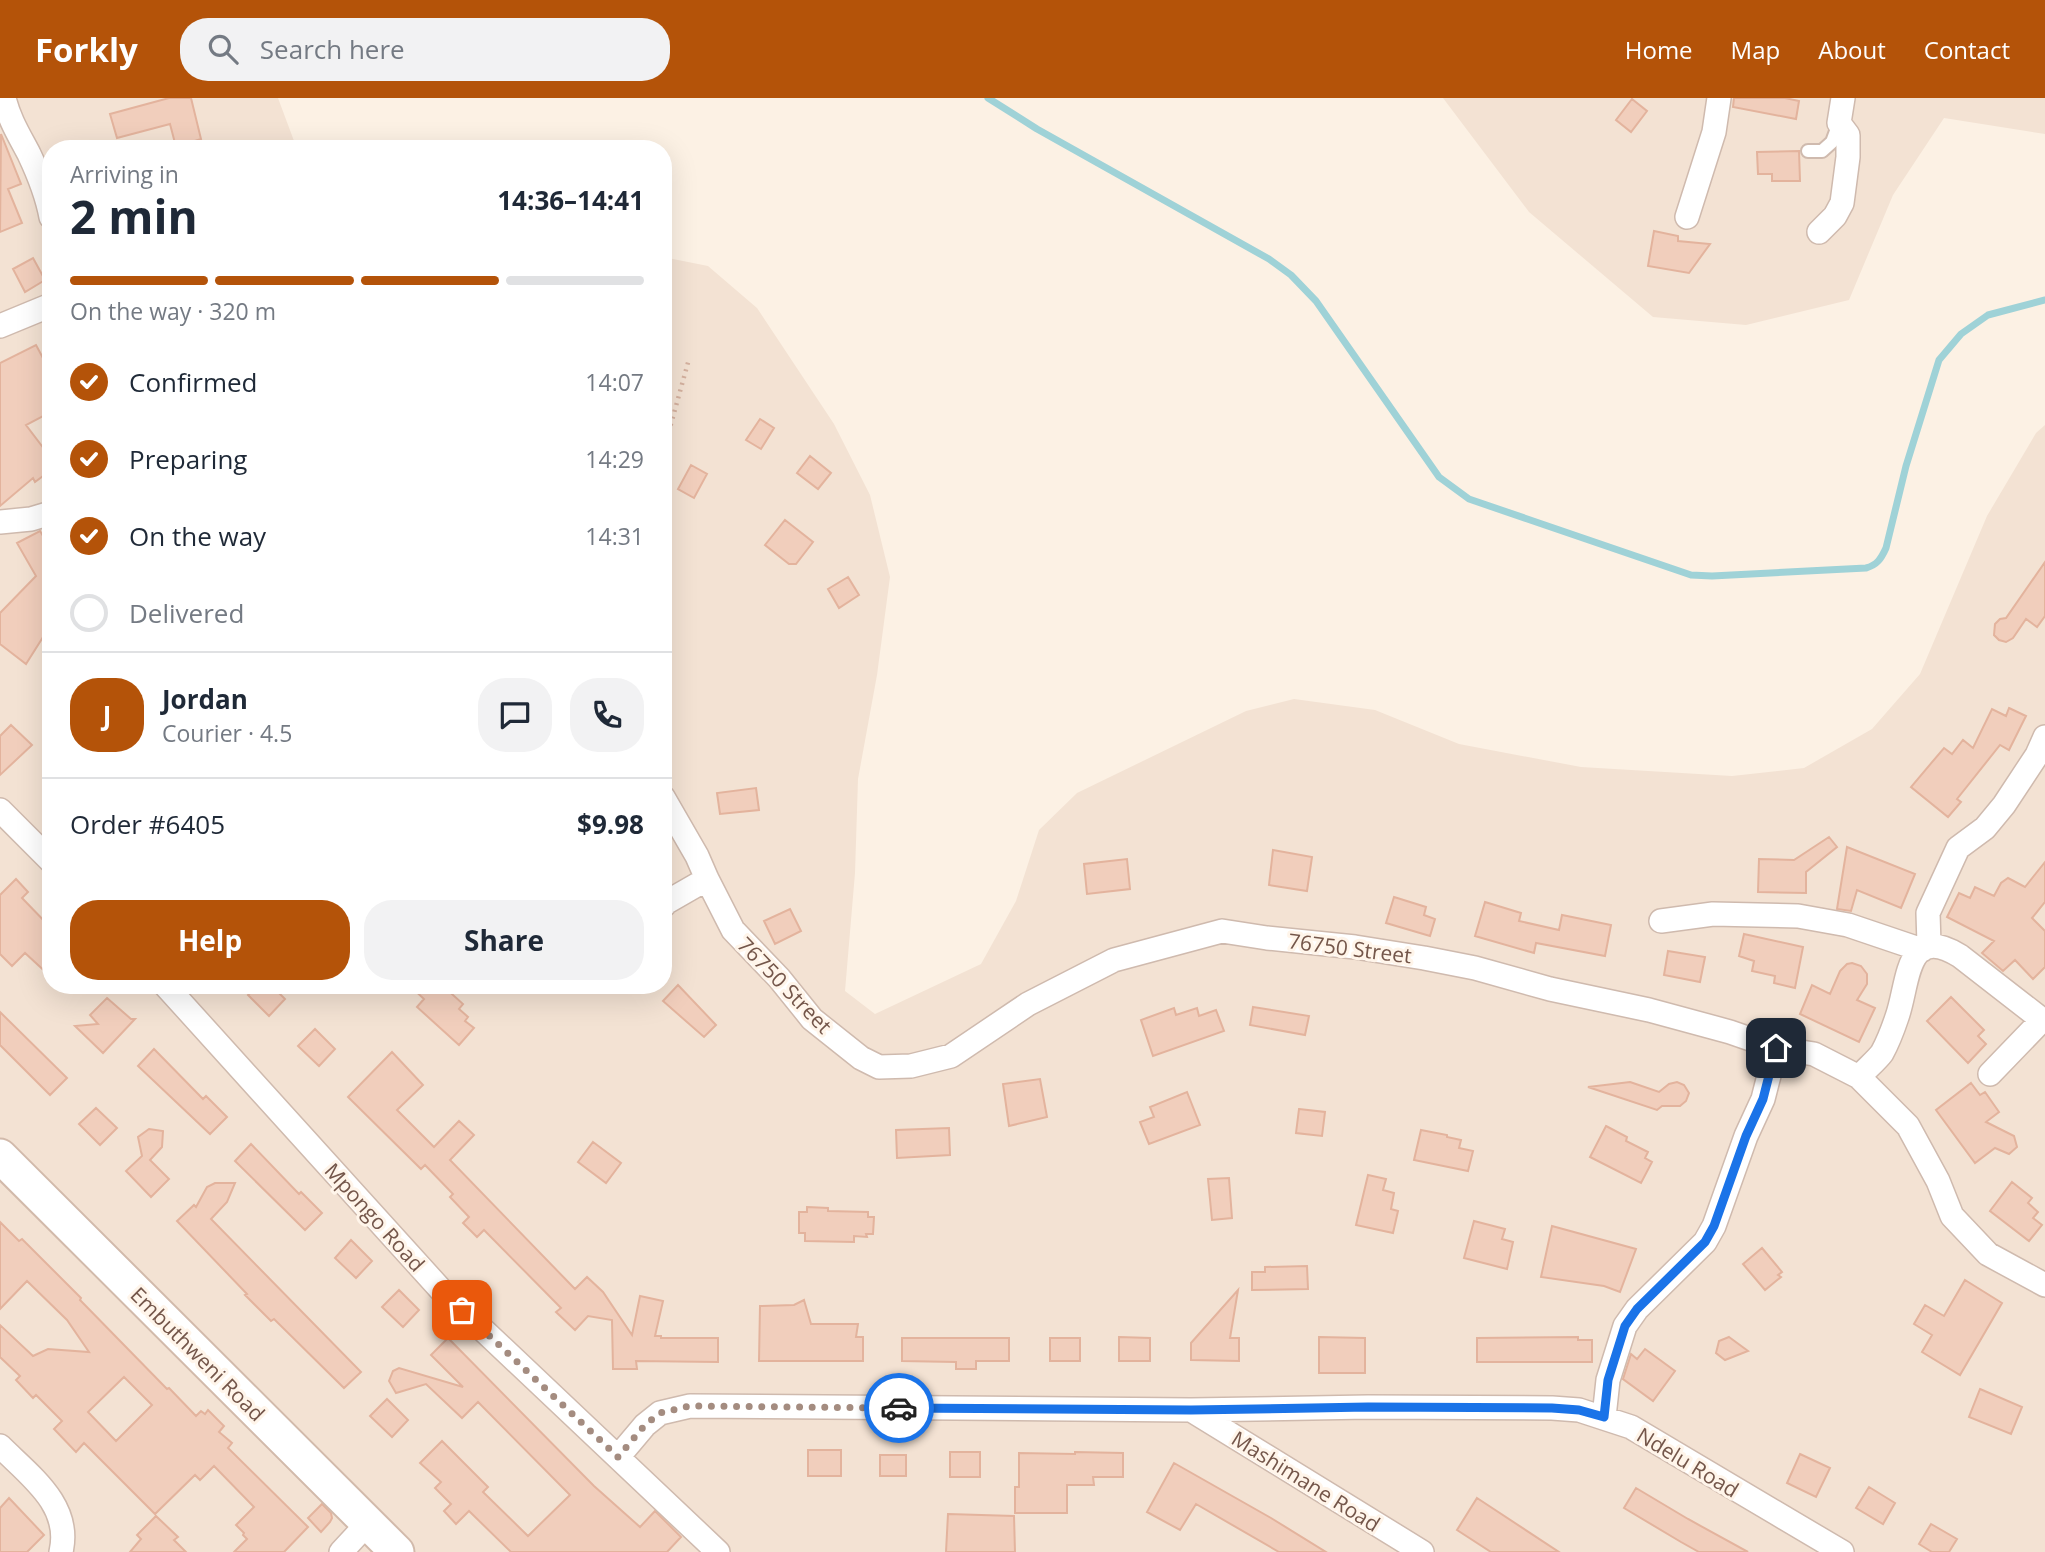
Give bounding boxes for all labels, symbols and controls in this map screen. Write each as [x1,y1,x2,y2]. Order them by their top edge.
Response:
search box [180,18,670,81]
text: Forkly [35,27,138,72]
icon: search [204,30,242,68]
text: Search here [260,31,405,67]
text: Home [1625,33,1693,66]
text: Map [1731,33,1780,66]
text: About [1818,33,1886,66]
text: Contact [1924,33,2010,66]
text: Arriving in [70,158,179,190]
text: 14:36–14:41 [497,182,644,218]
text: 2 min [70,185,198,247]
text: On the way · 320 m [70,295,276,327]
icon: check [70,363,108,401]
text: Confirmed [129,364,257,400]
text: 14:07 [585,366,644,398]
icon: check [70,440,108,478]
text: Preparing [129,441,247,477]
text: 14:29 [585,443,644,475]
icon: check [70,517,108,555]
text: On the way [129,518,266,554]
text: 14:31 [585,520,644,552]
text: Delivered [129,595,244,631]
button: chat [478,678,552,752]
button: phone [570,678,644,752]
text: Jordan [162,681,248,717]
text: J [103,697,111,733]
text: Courier · 4.5 [162,717,292,749]
text: Order #6405 [70,806,225,842]
text: $9.98 [577,806,644,842]
button: Help [70,900,350,980]
button: Share [364,900,644,980]
street label: 76750 Street [1287,927,1413,969]
street label: 76750 Street [732,931,838,1039]
pin [1746,1018,1806,1078]
icon: home [1757,1029,1795,1067]
street label: Mpongo Road [319,1157,431,1277]
pin [432,1280,492,1340]
street label: Embuthweni Road [125,1281,271,1427]
icon: bag [443,1291,481,1329]
courier [864,1373,934,1443]
icon: car [880,1389,918,1427]
street label: Ndelu Road [1632,1421,1744,1503]
street label: Mashimane Road [1226,1424,1386,1538]

